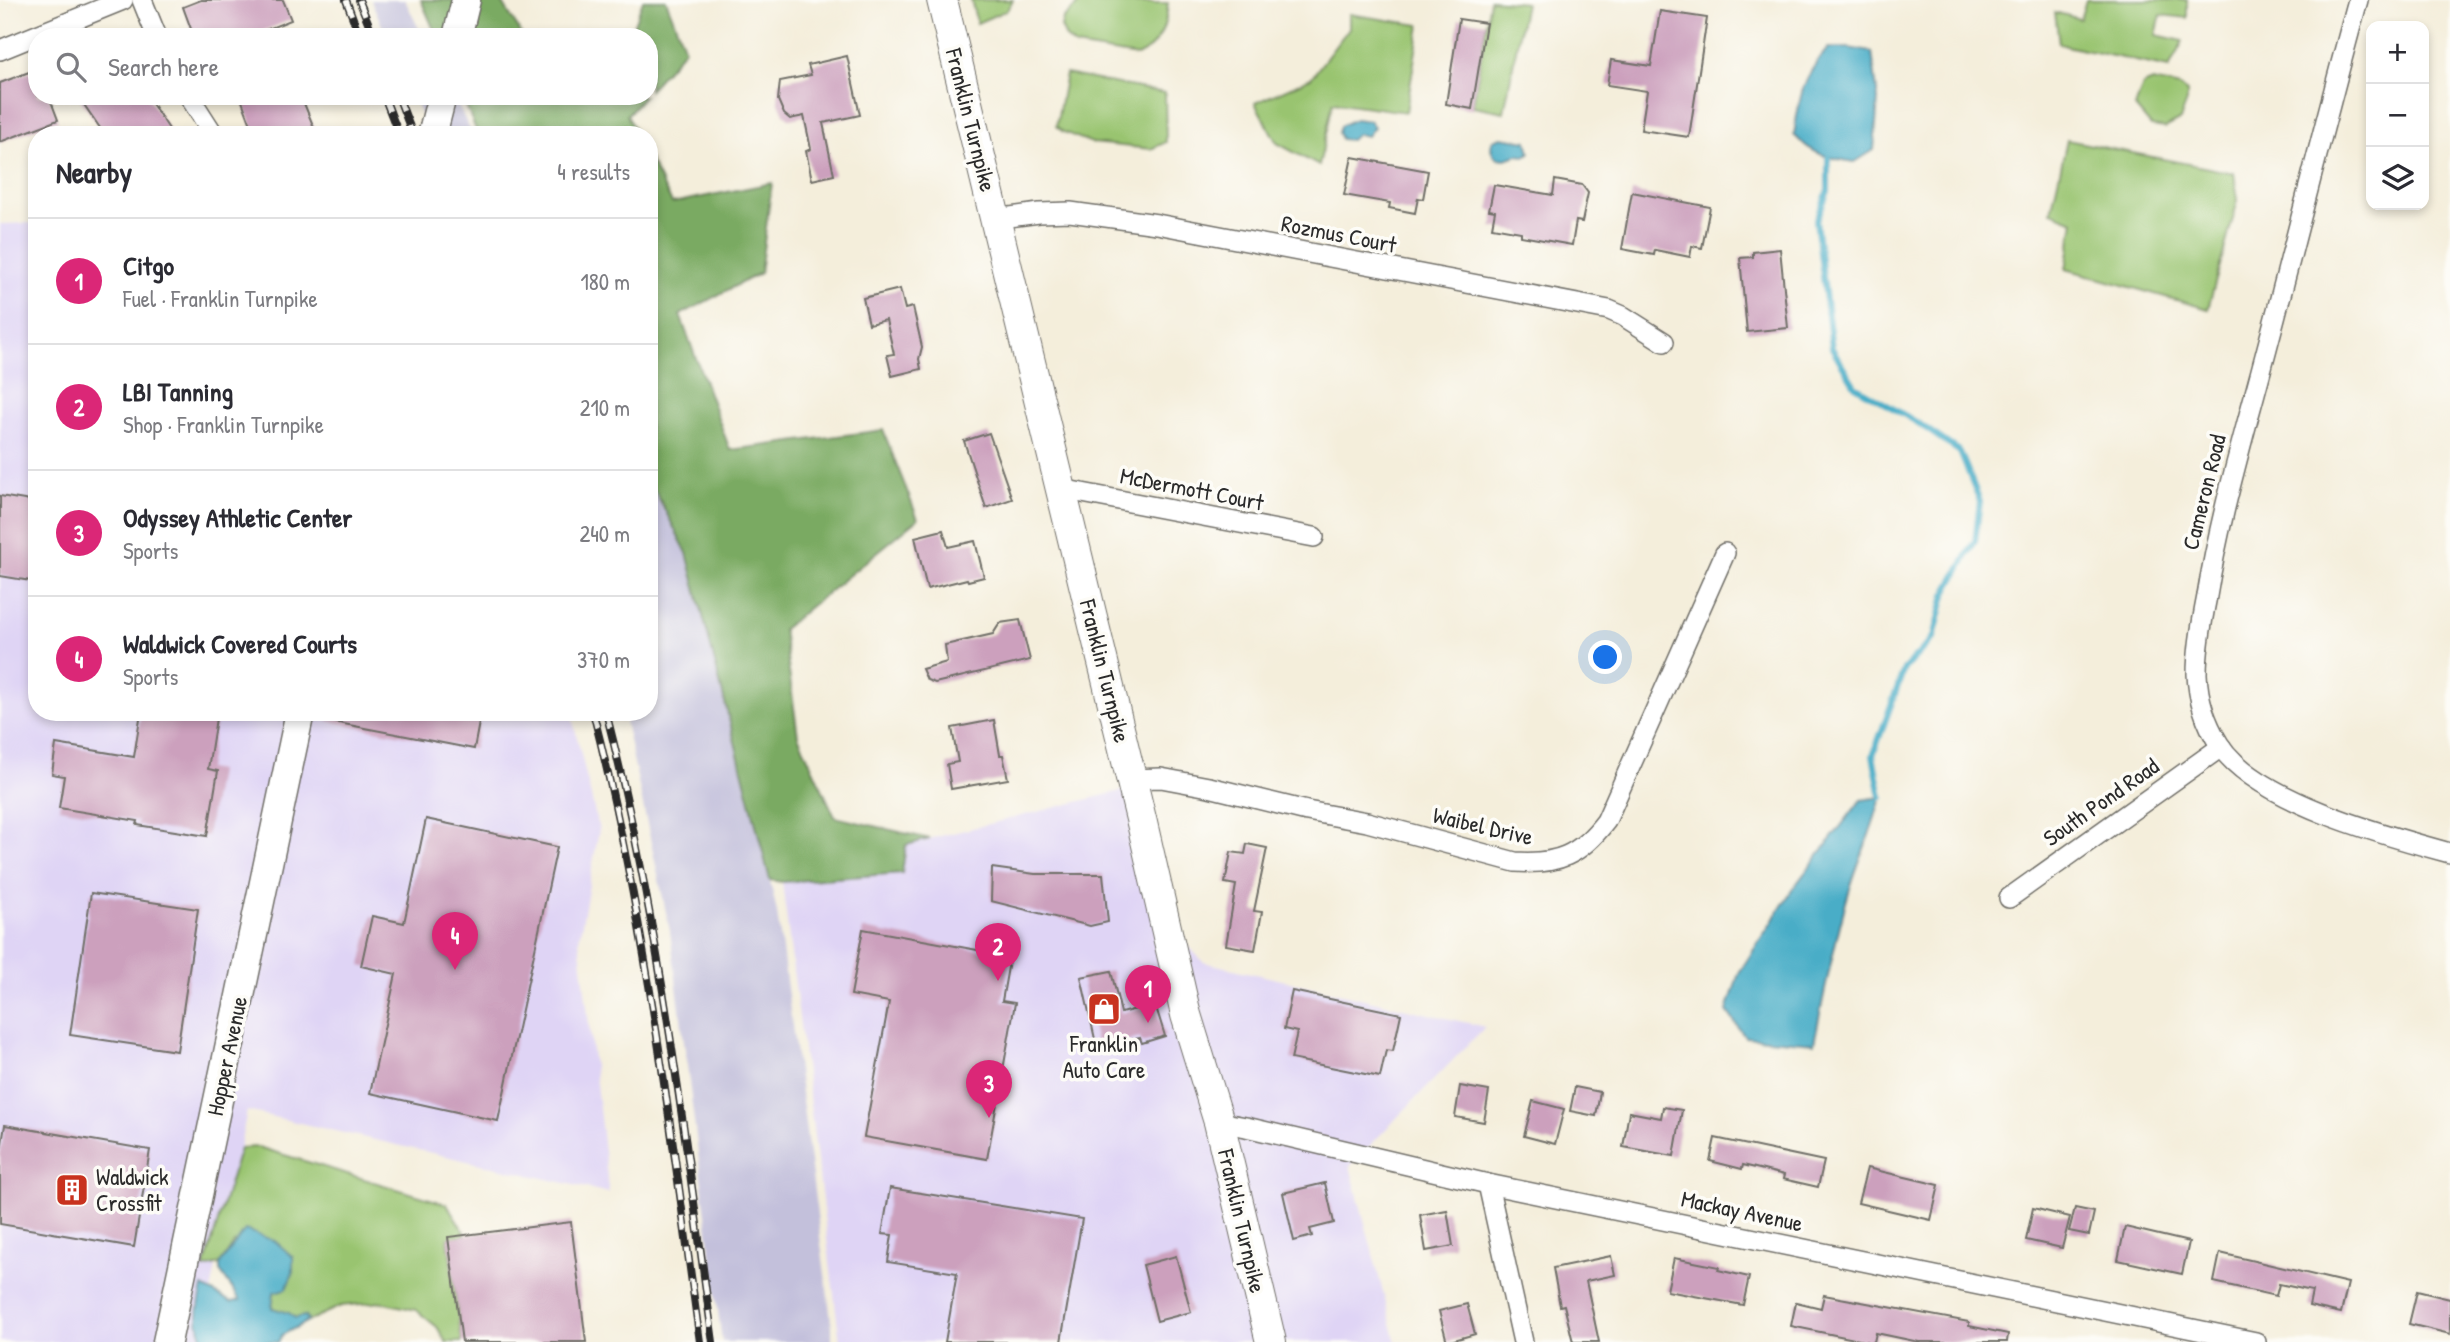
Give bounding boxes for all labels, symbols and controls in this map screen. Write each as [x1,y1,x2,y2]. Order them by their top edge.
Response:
map controls [2366,21,2429,210]
button: + [2366,21,2429,84]
search box [28,28,658,105]
street label: Franklin Turnpike [939,44,1004,195]
icon: search [52,48,90,86]
text: Search here [108,49,219,84]
button: − [2366,84,2429,147]
button: layers [2366,147,2429,210]
text: Nearby [56,152,132,192]
text: 4 results [557,156,630,187]
street label: Rozmus Court [1279,207,1400,260]
text: Citgo [123,248,174,283]
text: 1 [75,266,83,297]
text: 180 m [580,266,630,297]
text: Fuel · Franklin Turnpike [123,283,318,314]
text: LBI Tanning [123,374,233,409]
text: 2 [74,392,84,423]
text: 210 m [580,392,630,423]
text: Shop · Franklin Turnpike [123,409,324,440]
street label: Cameron Road [2174,431,2233,553]
street label: McDermott Court [1118,459,1267,518]
text: Odyssey Athletic Center [123,500,352,535]
text: 3 [74,518,84,549]
text: 240 m [579,518,630,549]
text: Sports [123,535,178,566]
street label: Franklin Turnpike [1073,595,1138,746]
text: Waldwick Covered Courts [123,626,357,661]
your location [1588,640,1622,674]
text: 4 [75,644,83,675]
text: 370 m [577,644,630,675]
text: Sports [123,661,178,692]
street label: South Pond Road [2037,750,2165,853]
street label: Waibel Drive [1430,799,1536,852]
pin: 4 [432,912,478,970]
pin: 2 [975,923,1021,981]
pin: 1 [1125,965,1171,1023]
shop icon: Franklin Auto Care [1085,990,1123,1028]
street label: Hopper Avenue [199,993,254,1118]
place label: Franklin Auto Care [1063,1028,1145,1085]
pin: 3 [966,1060,1012,1118]
street label: Franklin Turnpike [1211,1145,1274,1296]
place label: Waldwick Crossfit [96,1161,169,1218]
building icon: Waldwick Crossfit [53,1171,91,1209]
street label: Mackay Avenue [1678,1183,1806,1239]

